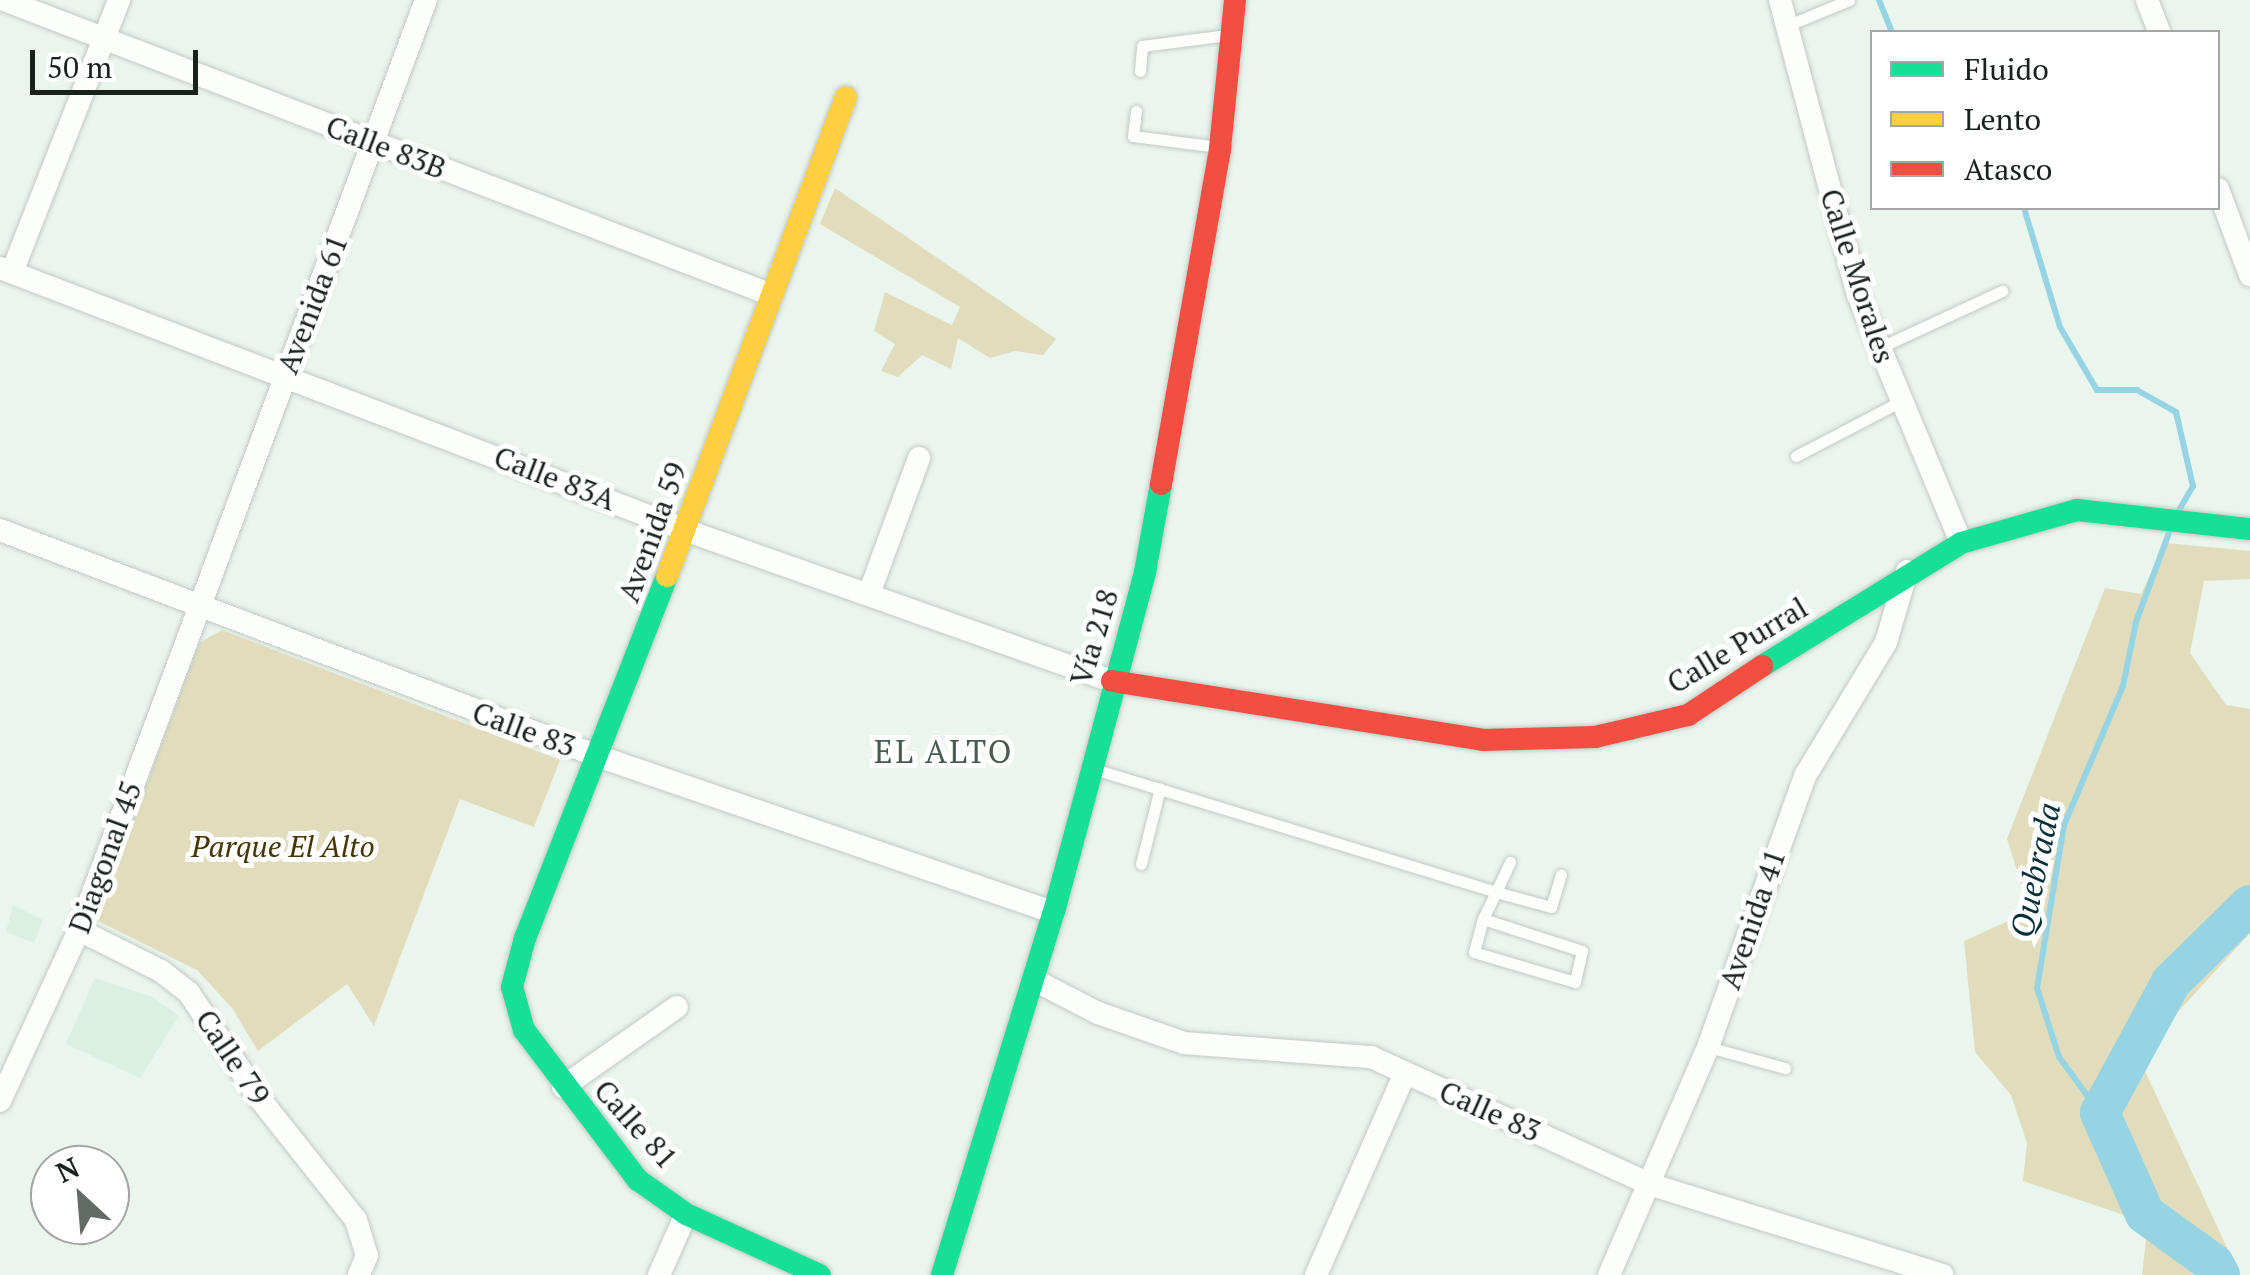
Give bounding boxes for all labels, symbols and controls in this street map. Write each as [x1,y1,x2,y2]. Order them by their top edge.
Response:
scale bar [35,30,202,92]
legend [1870,30,2220,210]
text: 50 m [47,47,112,87]
text: Fluido [1964,49,2049,89]
text: Lento [1964,99,2041,139]
street label: Calle 83B [321,108,451,186]
text: Atasco [1964,149,2052,189]
street label: Calle Morales [1813,184,1903,368]
street label: Avenida 61 [269,229,355,379]
street label: Calle 83A [489,438,621,518]
street label: Avenida 59 [610,457,694,607]
street label: Vía 218 [1062,584,1126,690]
street label: Calle Purral [1660,589,1814,701]
street label: Calle 83 [468,694,580,764]
district label: EL ALTO [874,732,1014,770]
street label: Diagonal 45 [61,776,149,938]
water label: Quebrada [2002,799,2068,941]
park label: Parque El Alto [191,828,375,864]
street label: Avenida 41 [1711,844,1793,994]
street label: Calle 79 [188,1003,278,1111]
street label: Calle 81 [587,1072,685,1176]
street label: Calle 83 [1434,1073,1546,1149]
north arrow [30,1145,130,1245]
text: N [50,1148,85,1191]

